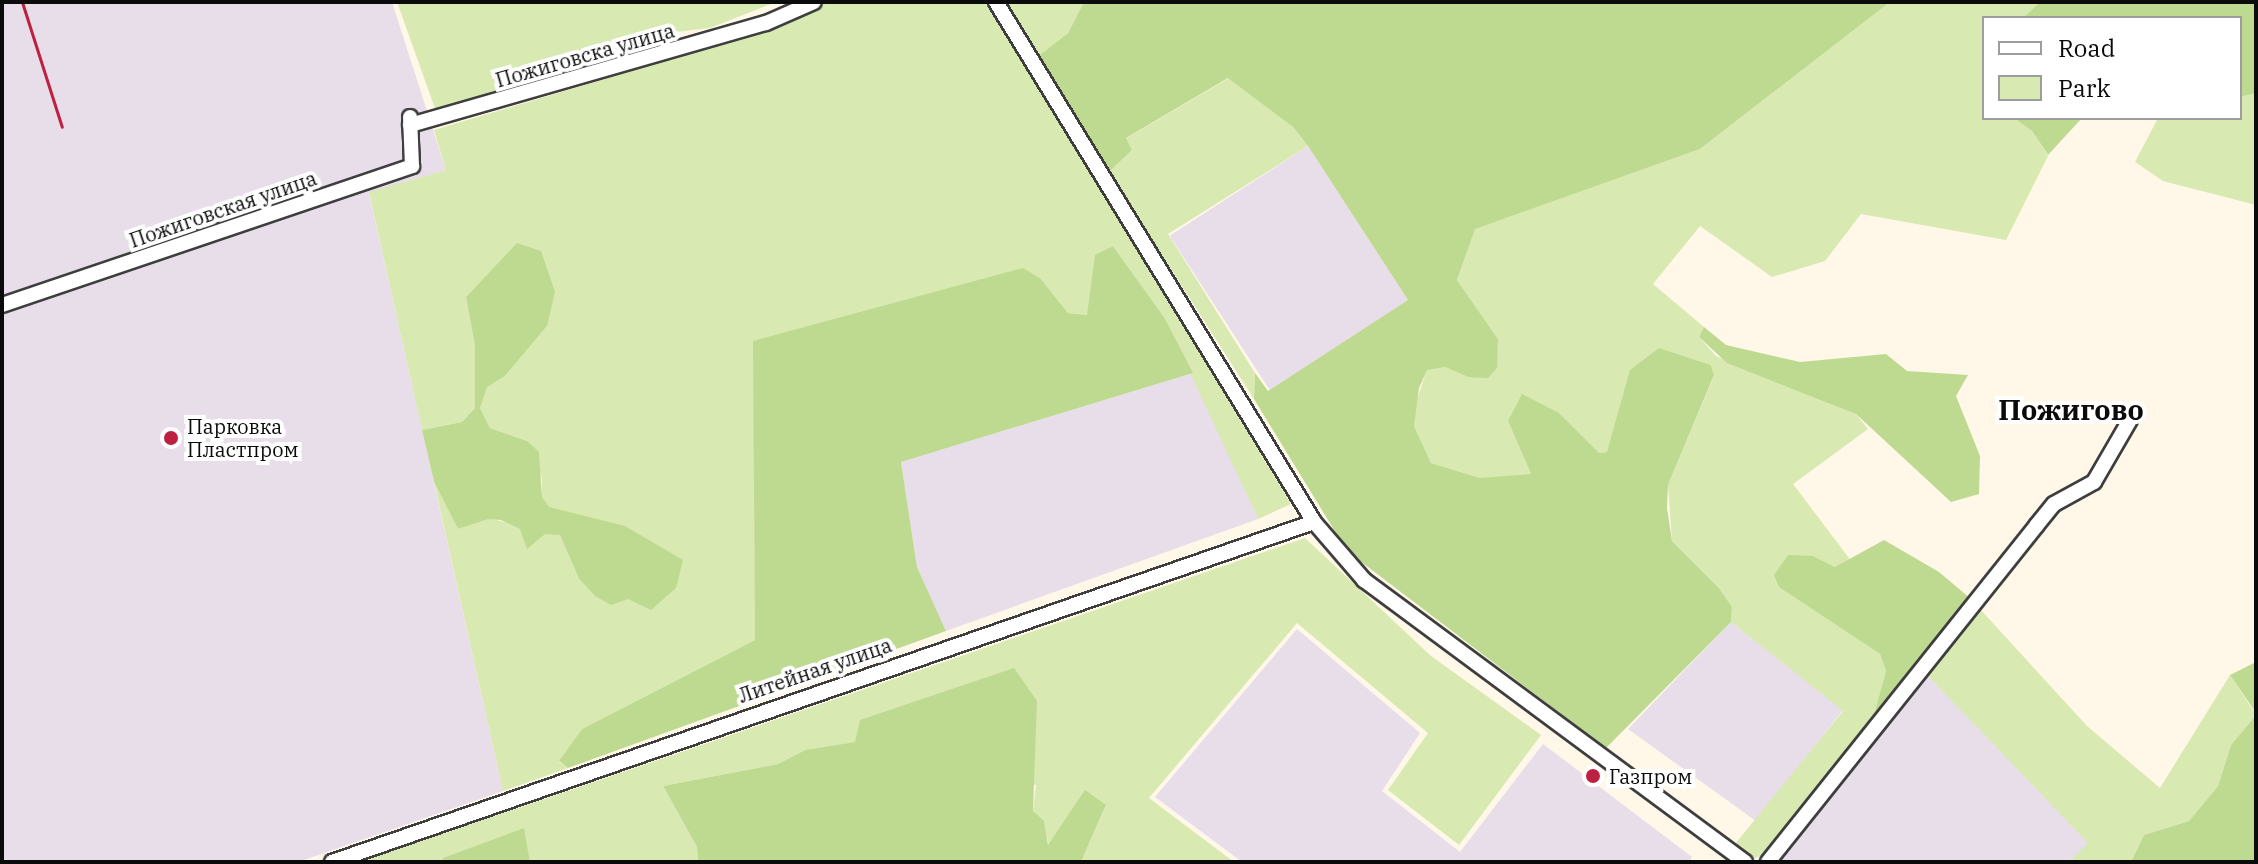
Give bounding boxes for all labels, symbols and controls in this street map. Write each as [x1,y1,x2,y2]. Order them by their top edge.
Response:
legend [1982,16,2242,120]
street label: Пожиговска улица [493,18,677,92]
text: Road [2058,32,2115,64]
text: Park [2058,72,2110,104]
street label: Пожиговская улица [126,166,320,252]
district label: Пожигово [1998,393,2144,427]
place label: Парковка Пластпром [187,414,298,461]
marker: Парковка Пластпром [162,429,180,447]
street label: Литейная улица [735,632,895,708]
place label: Газпром [1609,764,1692,788]
marker: Газпром [1584,767,1602,785]

